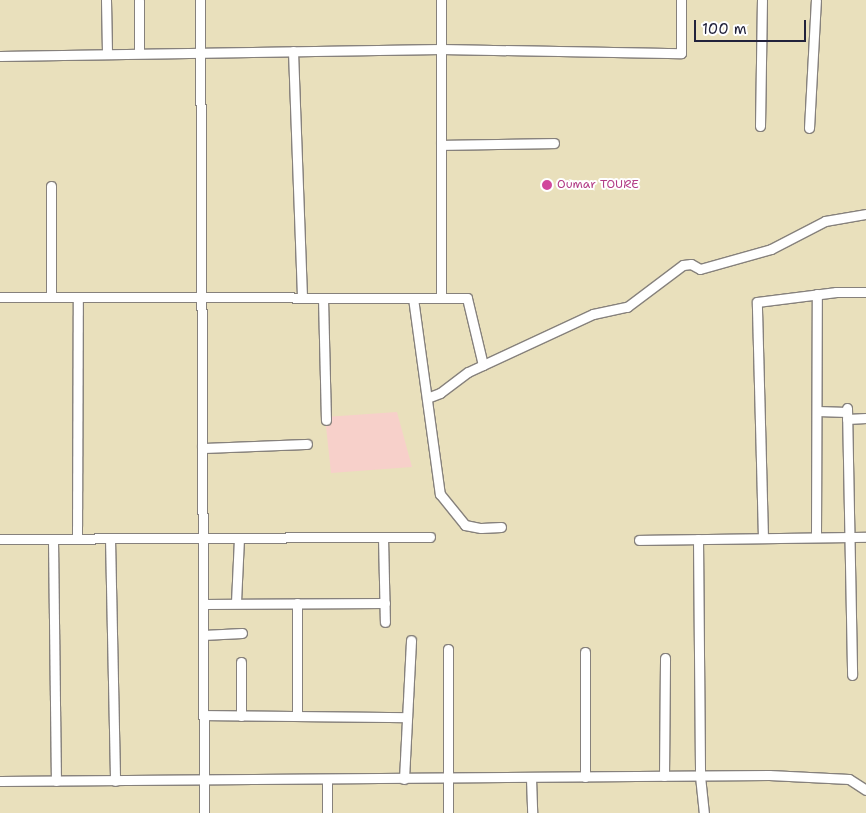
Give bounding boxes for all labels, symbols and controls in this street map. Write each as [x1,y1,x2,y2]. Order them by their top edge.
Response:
scale bar [696,10,808,42]
text: 100 m [702,19,747,39]
place label: Oumar TOURE [557,178,639,192]
marker: Oumar TOURE [541,179,553,191]

